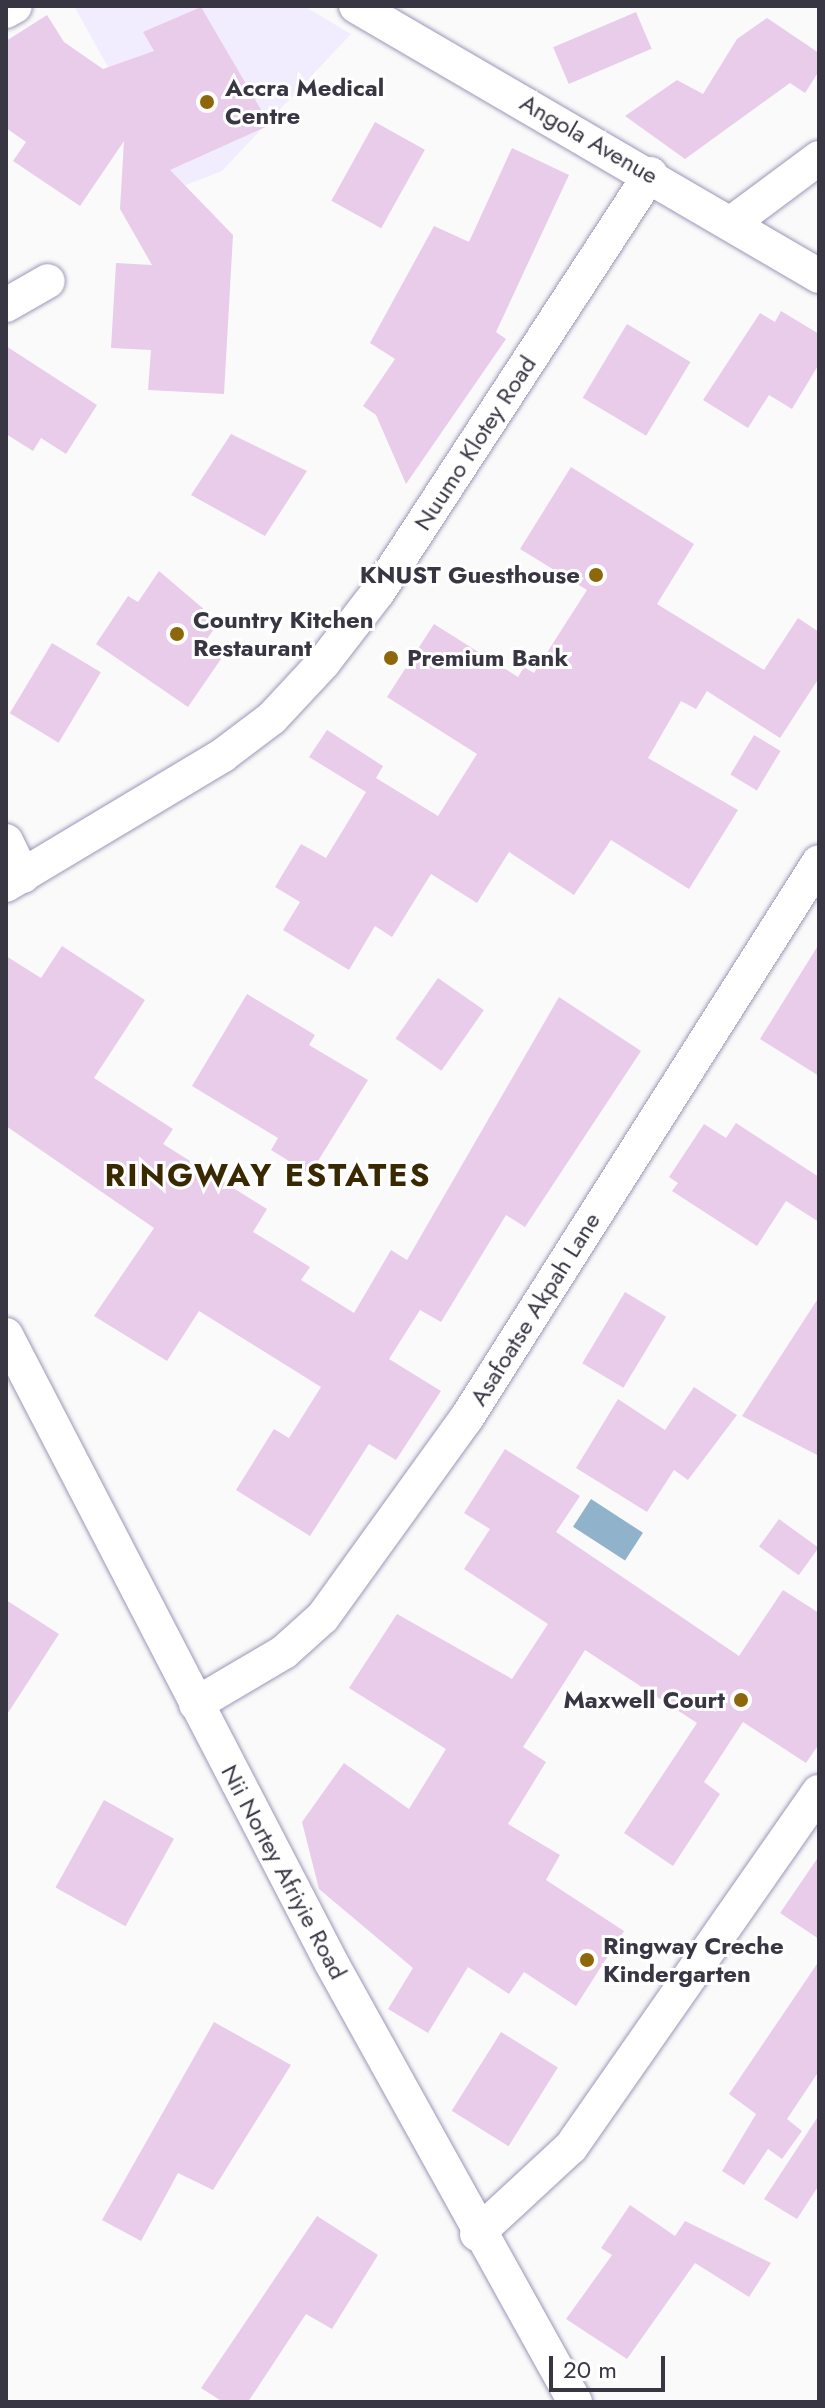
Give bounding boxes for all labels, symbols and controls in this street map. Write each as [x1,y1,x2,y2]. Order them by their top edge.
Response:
place label: Accra Medical Centre [225,74,384,130]
street label: Angola Avenue [515,88,663,190]
marker: Accra Medical Centre [196,91,218,113]
street label: Nuumo Klotey Road [408,350,542,536]
place label: KNUST Guesthouse [360,561,580,589]
marker: KNUST Guesthouse [587,566,605,584]
place label: Country Kitchen Restaurant [193,606,374,662]
marker: Country Kitchen Restaurant [168,625,186,643]
place label: Premium Bank [407,644,568,672]
marker: Premium Bank [382,649,400,667]
district label: RINGWAY ESTATES [105,1156,431,1194]
street label: Asafoatse Akpah Lane [464,1207,606,1411]
place label: Maxwell Court [563,1686,725,1714]
marker: Maxwell Court [732,1691,750,1709]
street label: Nii Nortey Afriyie Road [215,1760,353,1984]
place label: Ringway Creche Kindergarten [603,1932,784,1988]
marker: Ringway Creche Kindergarten [578,1951,596,1969]
scale bar [553,2340,669,2390]
text: 20 m [563,2352,617,2387]

